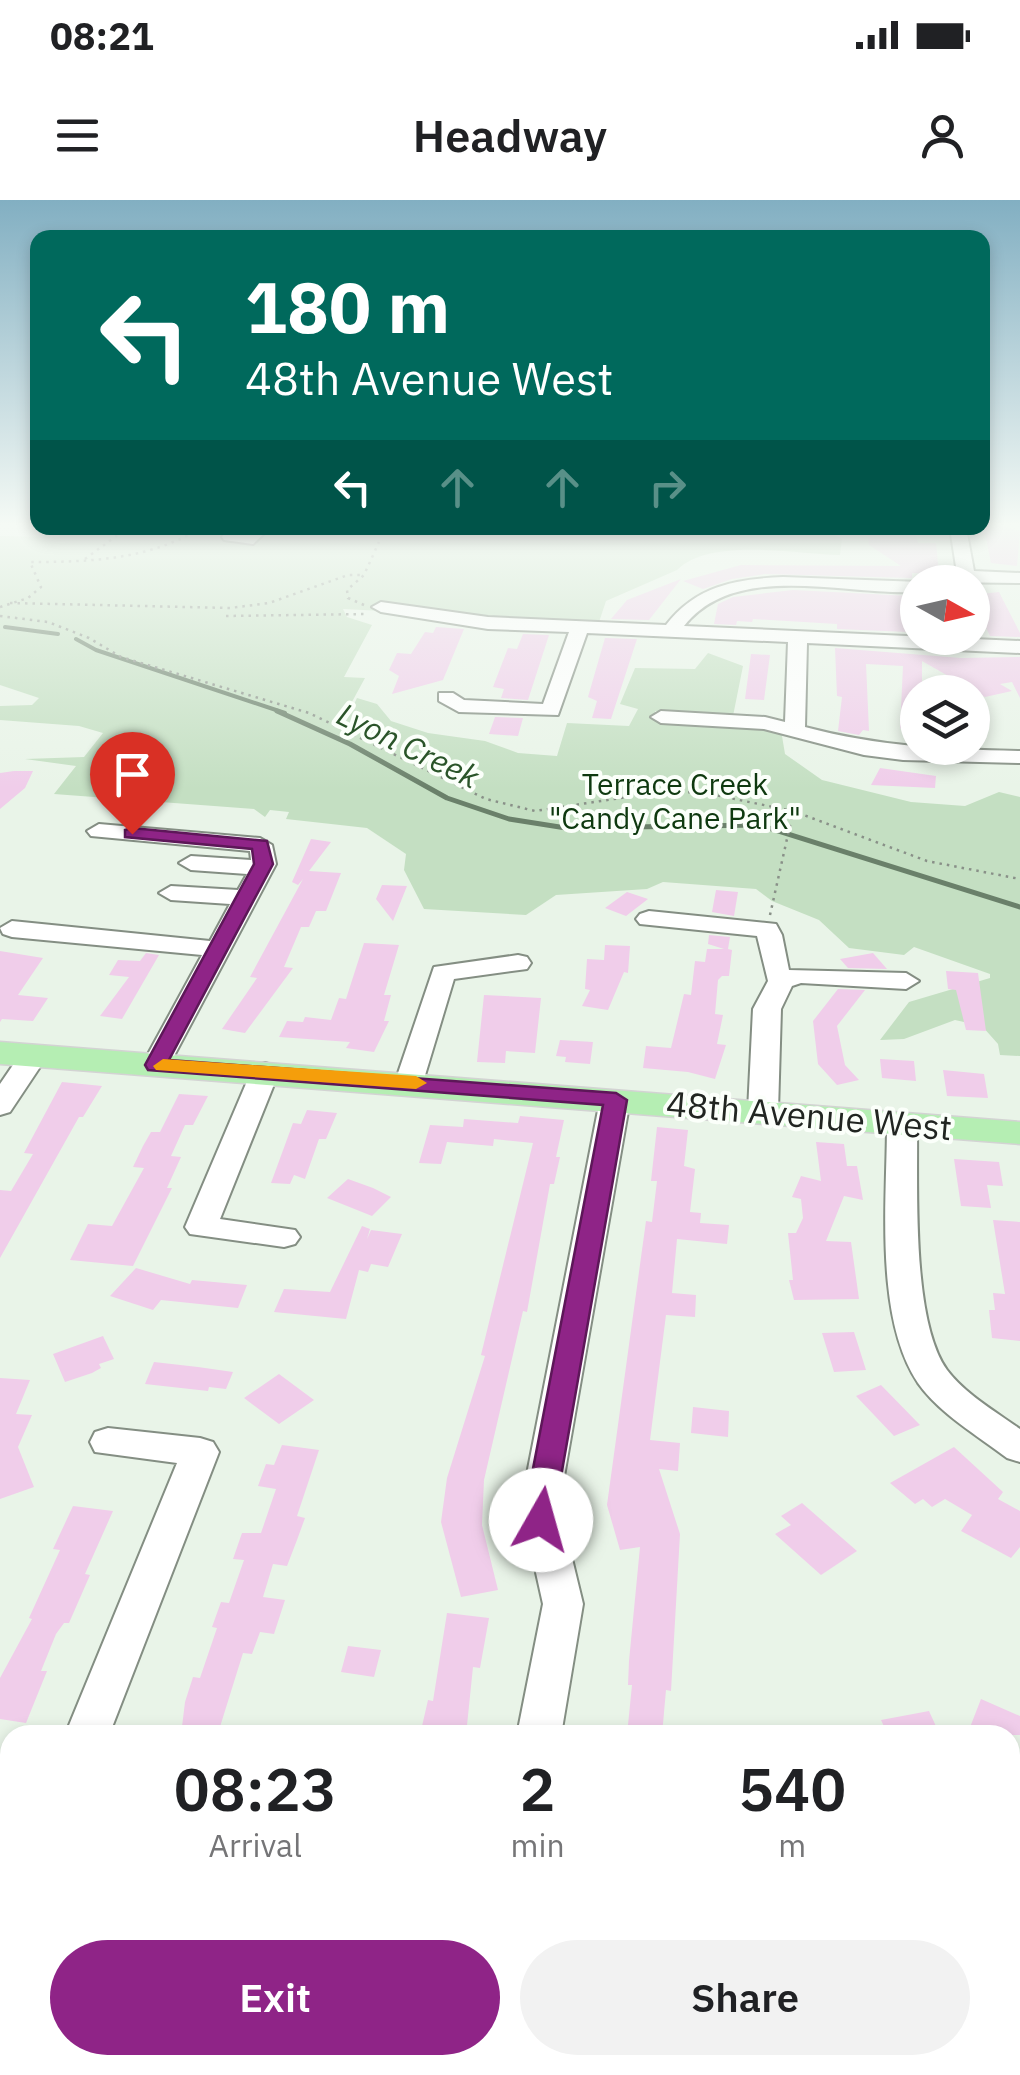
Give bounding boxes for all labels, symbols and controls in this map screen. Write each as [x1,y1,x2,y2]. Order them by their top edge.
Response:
text: 08:21 [50,11,154,60]
text: Headway [413,106,607,164]
icon: menu [50,108,105,163]
icon: person [915,108,970,163]
text: 180 m [245,261,450,352]
icon: left [80,270,210,400]
text: 48th Avenue West [245,349,613,407]
icon: left [325,460,380,515]
icon: ahead [430,460,485,515]
icon: ahead [535,460,590,515]
icon: right [640,460,695,515]
north arrow [900,565,990,655]
map controls [900,565,990,765]
button: layers [900,675,990,765]
water label: Lyon Creek [331,693,488,798]
pin [90,732,175,835]
icon: arrive [105,747,160,802]
park label: Terrace Creek "Candy Cane Park" [549,764,801,837]
street label: 48th Avenue West [664,1080,954,1150]
position arrow [489,1468,593,1572]
text: 08:23 [174,1749,337,1828]
text: 2 [520,1749,556,1828]
text: 540 [738,1749,846,1828]
text: Arrival [209,1824,302,1866]
text: min [510,1824,565,1866]
text: m [778,1824,806,1866]
button: Exit [50,1940,500,2055]
button: Share [520,1940,970,2055]

